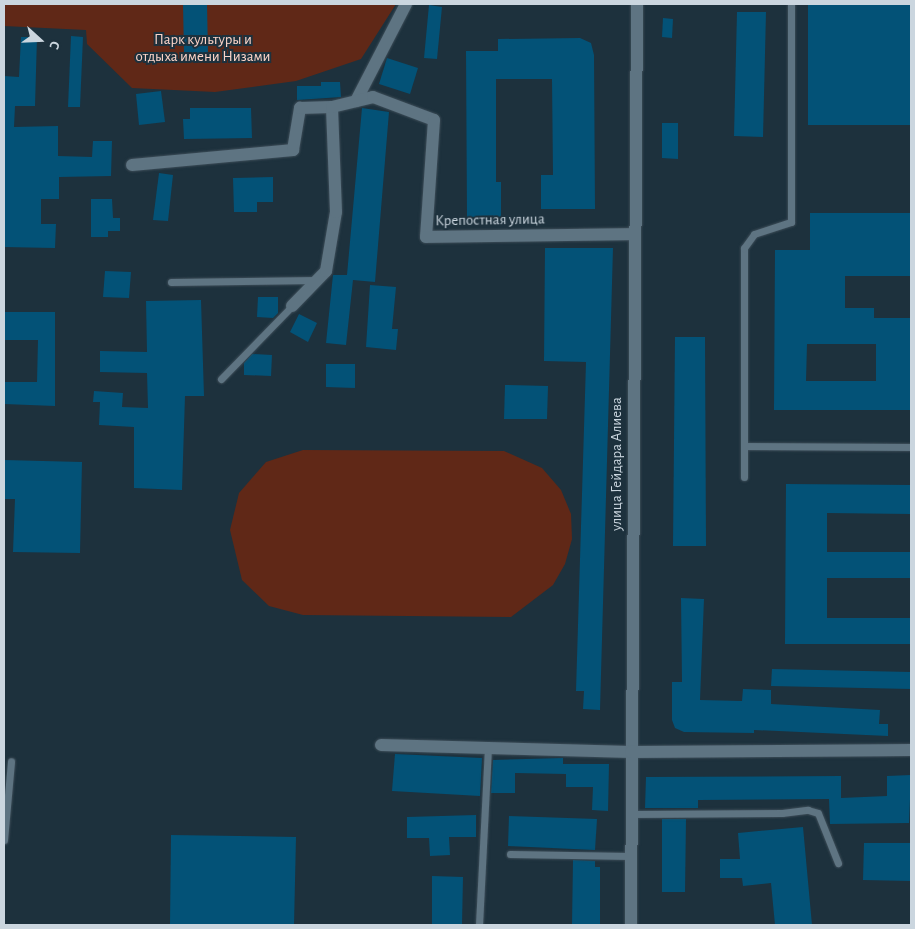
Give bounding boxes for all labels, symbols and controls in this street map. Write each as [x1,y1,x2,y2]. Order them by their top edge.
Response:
north arrow [15,15,65,65]
park label: Парк культуры и отдыха имени Низами [136,30,270,65]
text: С [46,39,62,51]
street label: Крепостная улица [435,210,545,230]
street label: улица Гейдара Алиева [608,397,626,531]

